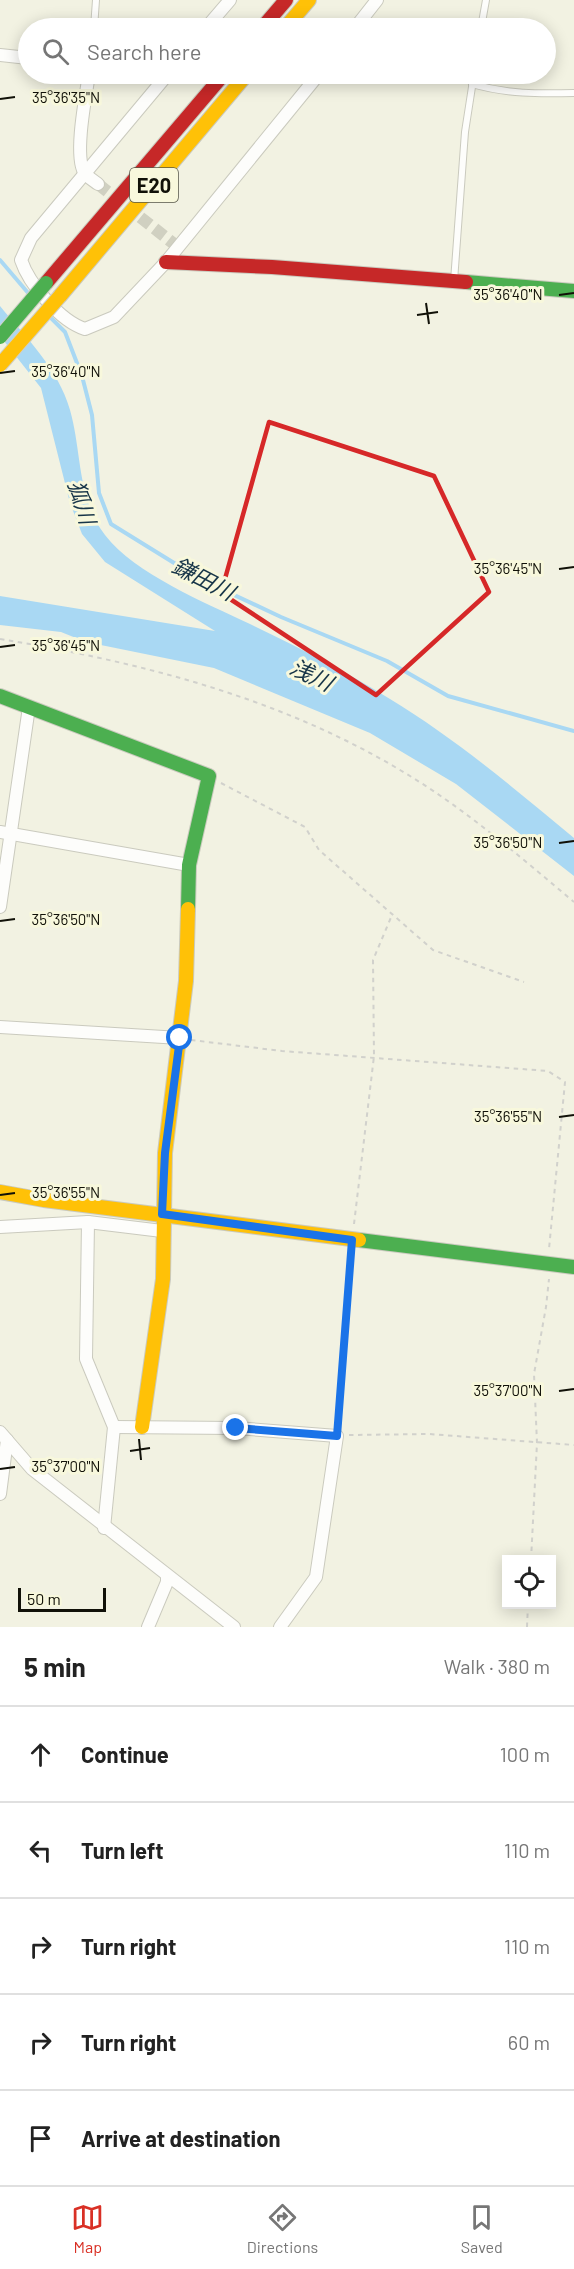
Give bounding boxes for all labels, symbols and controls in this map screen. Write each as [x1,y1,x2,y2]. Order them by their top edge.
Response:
search box [18,18,556,84]
icon: search [39,35,72,68]
text: Search here [87,38,201,64]
text: 35°36'35"N [32,88,100,106]
road number: E20 [130,168,178,202]
text: 35°36'40"N [473,285,543,303]
text: 35°36'40"N [31,362,101,380]
water label: 狐川 [64,477,102,529]
water label: 鎌田川 [169,551,241,605]
text: 35°36'45"N [474,559,542,577]
text: 35°36'45"N [32,636,100,654]
water label: 浅川 [287,653,339,696]
text: 35°36'50"N [474,833,542,851]
text: 35°36'50"N [32,910,100,928]
route start [166,1024,192,1050]
text: 35°36'55"N [474,1107,542,1125]
text: 35°36'55"N [32,1183,100,1201]
text: 35°37'00"N [474,1381,543,1399]
route end [222,1414,248,1440]
text: 35°37'00"N [32,1457,101,1475]
map controls [502,1555,556,1609]
button: locate [502,1555,556,1609]
scale bar [18,1585,106,1612]
text: 50 m [27,1589,61,1608]
text: 5 min [24,1651,86,1682]
text: Walk · 380 m [444,1654,550,1678]
icon: ahead [24,1738,57,1771]
text: Continue [81,1741,169,1767]
text: 100 m [500,1742,550,1766]
icon: left [24,1834,57,1867]
text: Turn left [81,1837,164,1863]
text: 110 m [504,1838,550,1862]
icon: right [24,1930,57,1963]
text: Turn right [81,1933,176,1959]
text: 110 m [504,1934,550,1958]
icon: right [24,2026,57,2059]
text: Turn right [81,2029,176,2055]
text: 60 m [508,2030,550,2054]
icon: arrive [24,2122,57,2155]
text: Arrive at destination [81,2125,280,2151]
tab: Map [71,2201,104,2256]
tab: Directions [247,2201,318,2256]
tab: Saved [461,2201,503,2256]

